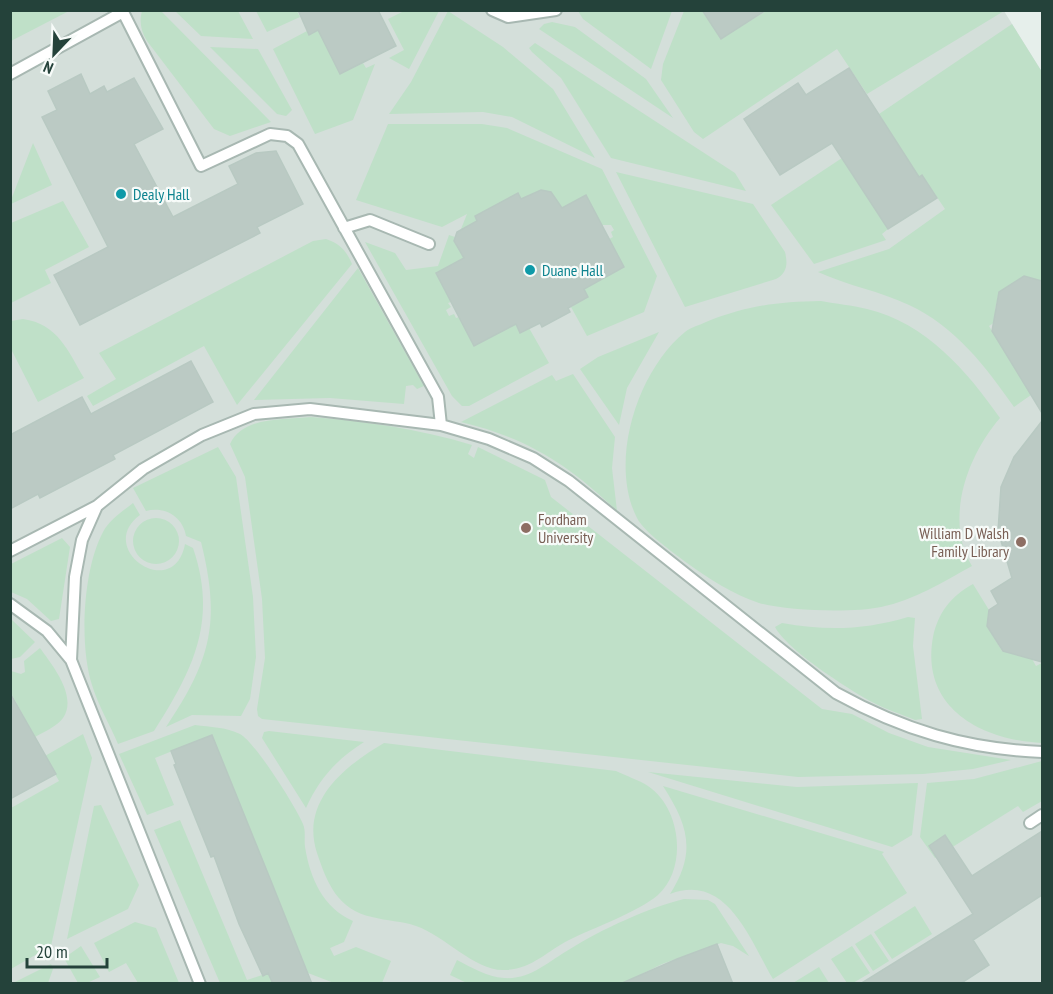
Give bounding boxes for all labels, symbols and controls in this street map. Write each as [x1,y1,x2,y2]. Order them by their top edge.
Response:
north arrow [24,24,84,84]
text: N [40,57,56,79]
place label: Dealy Hall [133,184,190,204]
marker: Dealy Hall [114,187,128,201]
place label: Duane Hall [542,260,603,280]
marker: Duane Hall [523,263,537,277]
place label: Fordham University [538,509,593,547]
marker: Fordham University [519,521,533,535]
place label: William D Walsh Family Library [919,523,1009,561]
marker: William D Walsh Family Library [1014,535,1028,549]
scale bar [27,931,106,969]
text: 20 m [36,940,68,963]

